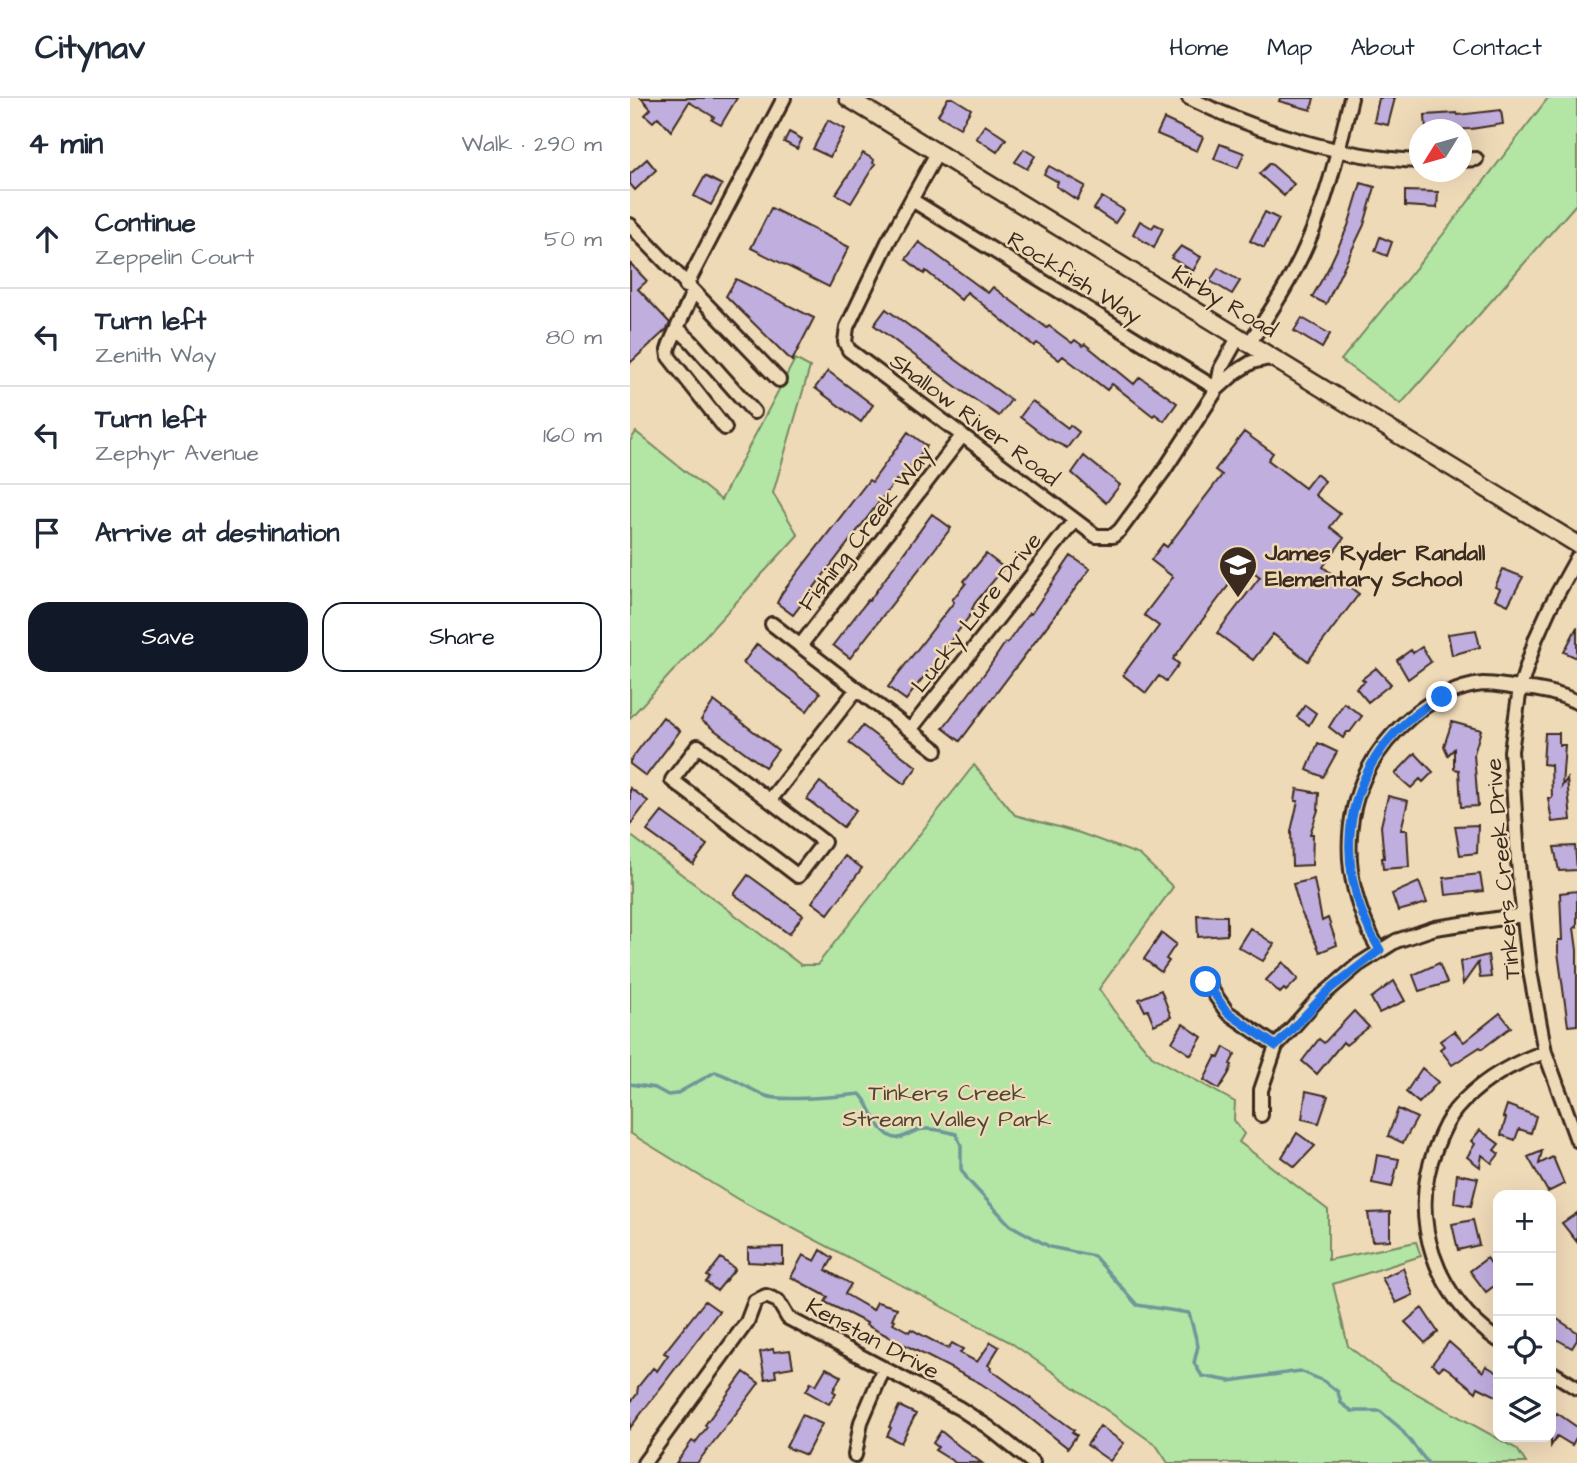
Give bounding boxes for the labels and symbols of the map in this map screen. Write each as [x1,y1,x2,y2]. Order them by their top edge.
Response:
north arrow [1409,119,1472,182]
street label: Rockfish Way [1000,224,1148,333]
street label: Kirby Road [1165,258,1283,347]
street label: Shallow River Road [883,345,1066,494]
street label: Fishing Creek Way [791,439,941,618]
street label: Lucky Lure Drive [904,526,1050,700]
place label: James Ryder Randall Elementary School [1264,537,1486,597]
school or university icon: James Ryder Randall Elementary School [1217,544,1259,599]
route end [1426,681,1457,712]
street label: Tinkers Creek Drive [1477,757,1529,981]
route start [1190,966,1221,997]
park label: Tinkers Creek Stream Valley Park [843,1077,1051,1136]
street label: Kenstan Drive [800,1290,945,1387]

